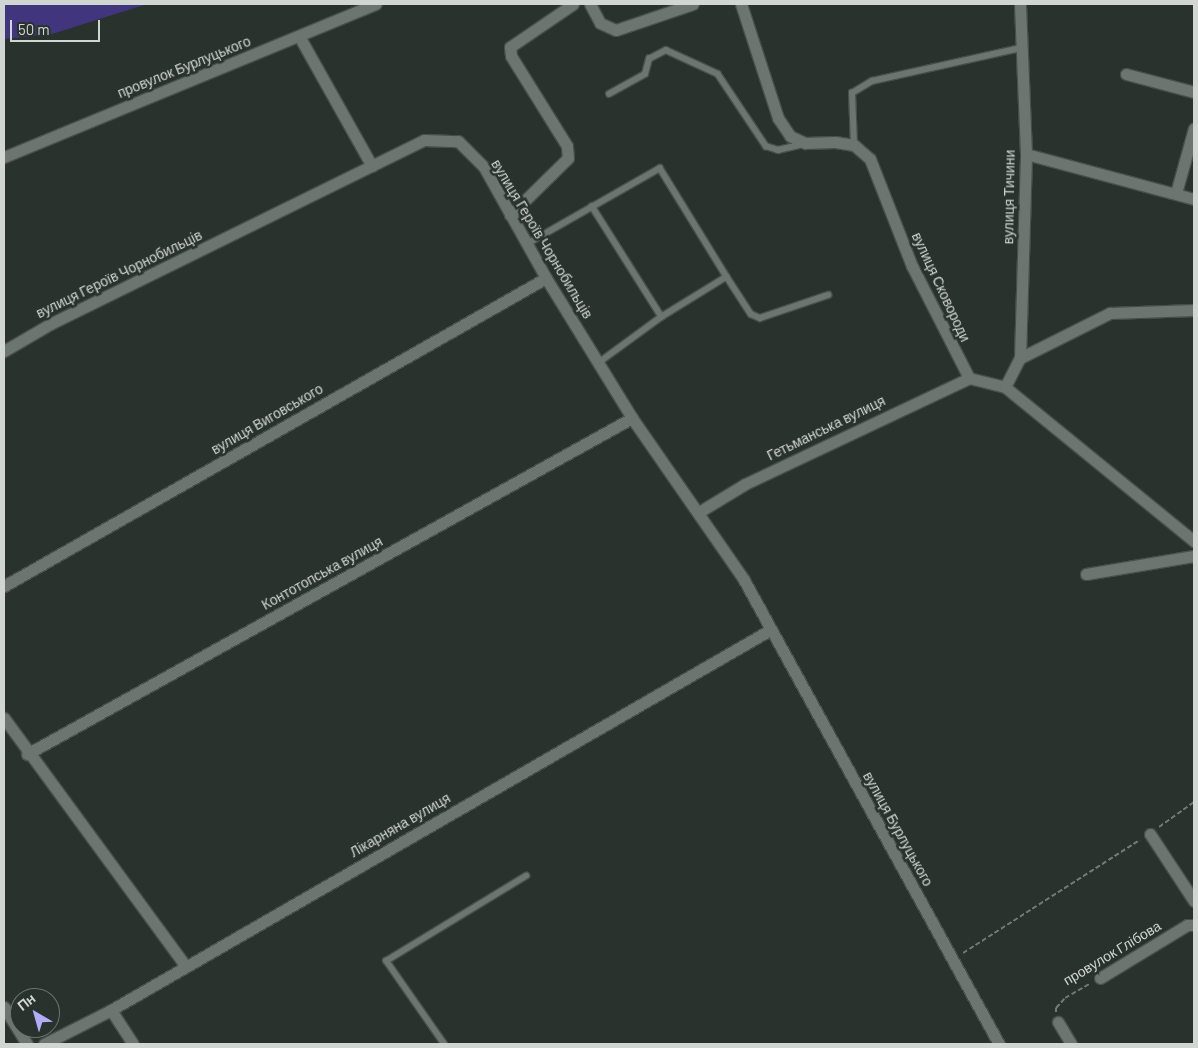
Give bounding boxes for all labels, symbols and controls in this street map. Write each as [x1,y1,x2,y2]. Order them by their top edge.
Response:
scale bar [12,10,102,42]
text: 50 m [18,20,50,38]
street label: провулок Бурлуцького [115,33,253,101]
street label: вулиця Тичини [1000,150,1018,244]
street label: вулиця Героїв Чорнобильців [488,156,596,322]
street label: вулиця Героїв Чорнобильців [33,226,205,322]
street label: вулиця Сковороди [908,230,974,344]
street label: вулиця Виговського [208,380,326,458]
street label: Гетьманська вулиця [764,392,888,464]
street label: Контотопська вулиця [259,533,385,613]
street label: вулиця Бурлуцького [860,769,936,889]
street label: Лікарняна вулиця [347,789,453,861]
street label: провулок Глібова [1060,917,1164,989]
north arrow [10,988,60,1038]
text: Пн [14,989,39,1014]

